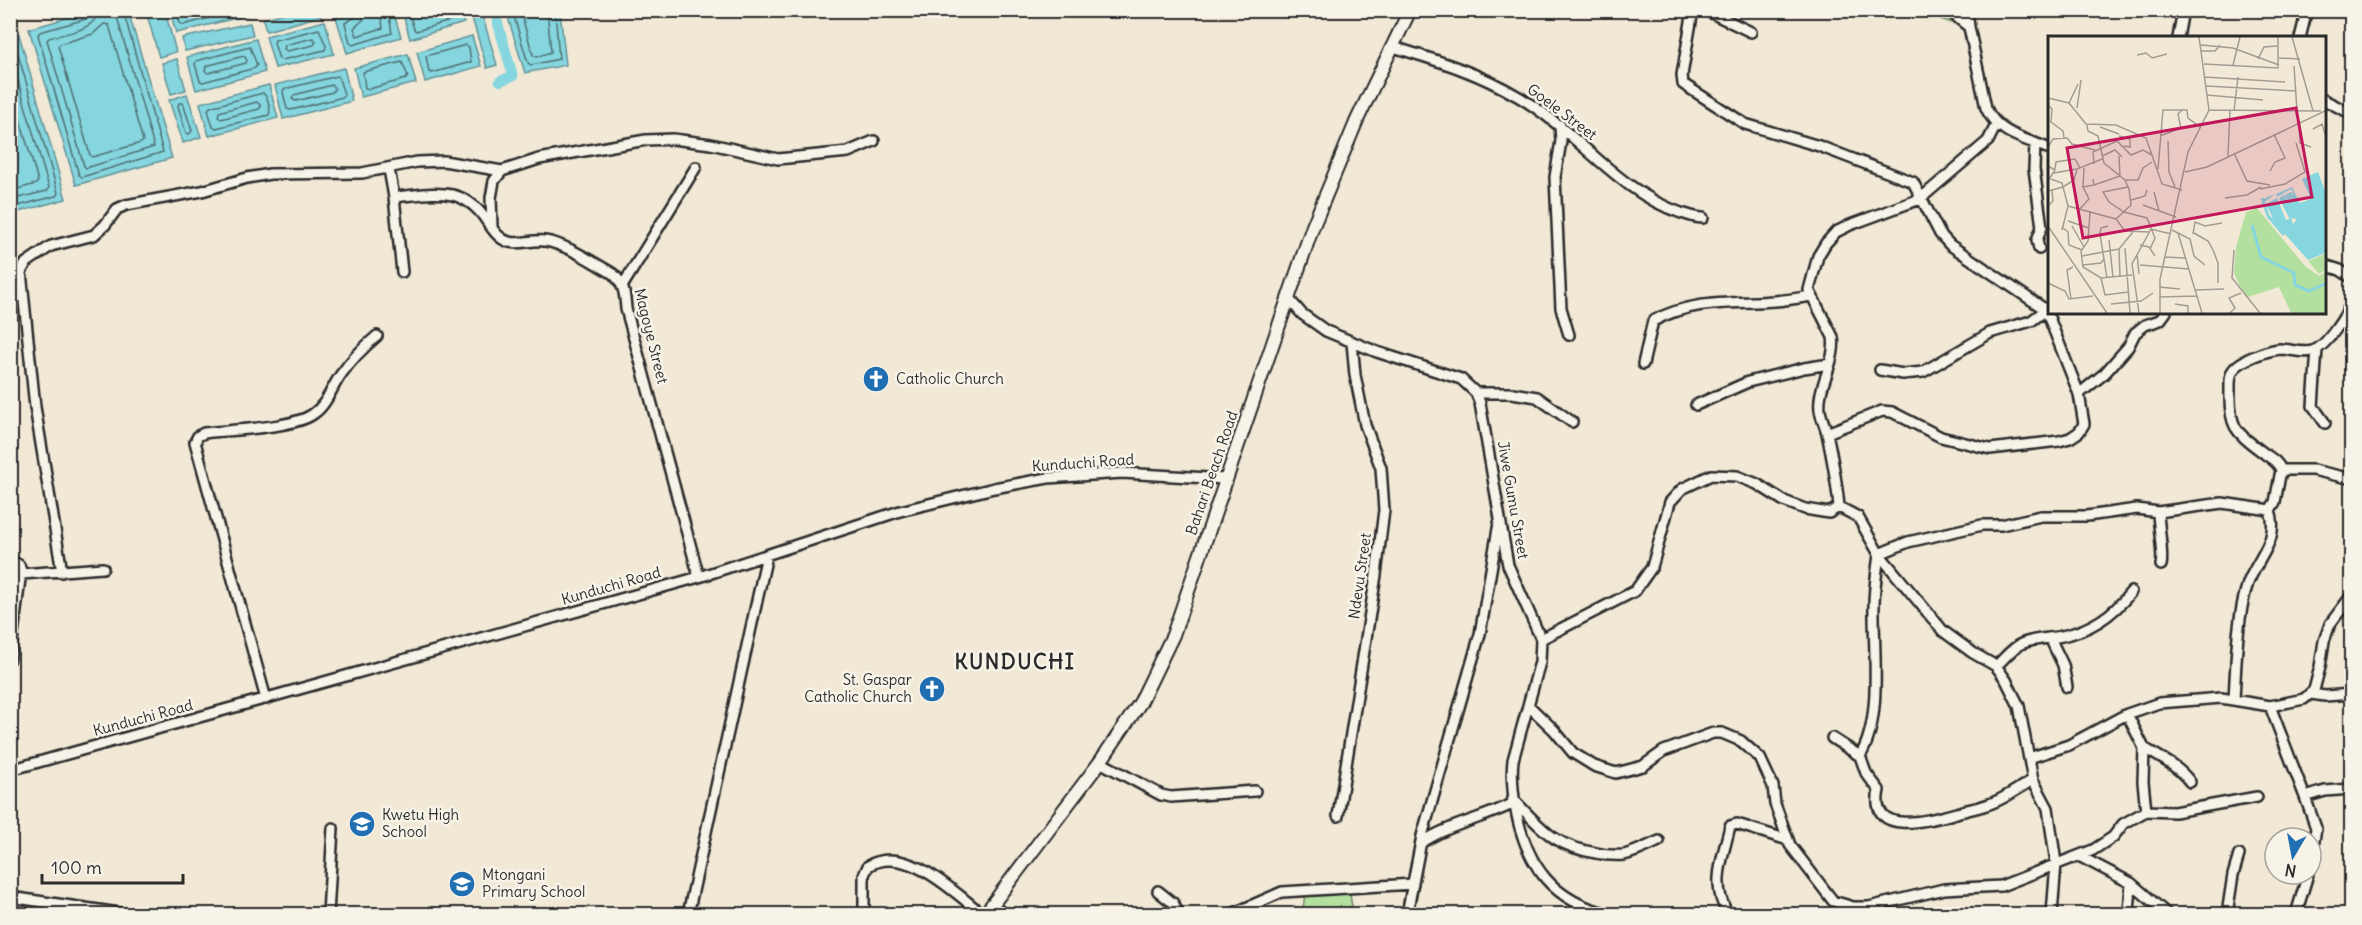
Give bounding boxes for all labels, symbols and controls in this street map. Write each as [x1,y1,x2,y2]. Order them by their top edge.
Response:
inset map [2048,36,2326,314]
street label: Goele Street [1524,79,1601,144]
street label: Magoye Street [630,286,673,386]
church icon: Catholic Church [861,364,891,394]
place label: Catholic Church [896,369,1004,388]
street label: Bahari Beach Road [1181,408,1242,537]
street label: Jiwe Gumu Street [1494,439,1533,560]
street label: Kunduchi Road [1031,449,1135,476]
street label: Ndevu Street [1344,532,1375,620]
street label: Kunduchi Road [559,562,663,609]
district label: KUNDUCHI [955,648,1075,675]
place label: St. Gaspar Catholic Church [804,670,912,706]
church icon: St. Gaspar Catholic Church [917,674,947,704]
street label: Kunduchi Road [91,695,195,740]
place label: Kwetu High School [382,805,460,841]
school or university icon: Kwetu High School [347,809,377,839]
north arrow [2263,826,2323,886]
scale bar [42,847,183,885]
text: 100 m [51,856,102,879]
text: N [2283,860,2298,882]
place label: Mtongani Primary School [482,865,585,901]
school or university icon: Mtongani Primary School [447,869,477,899]

